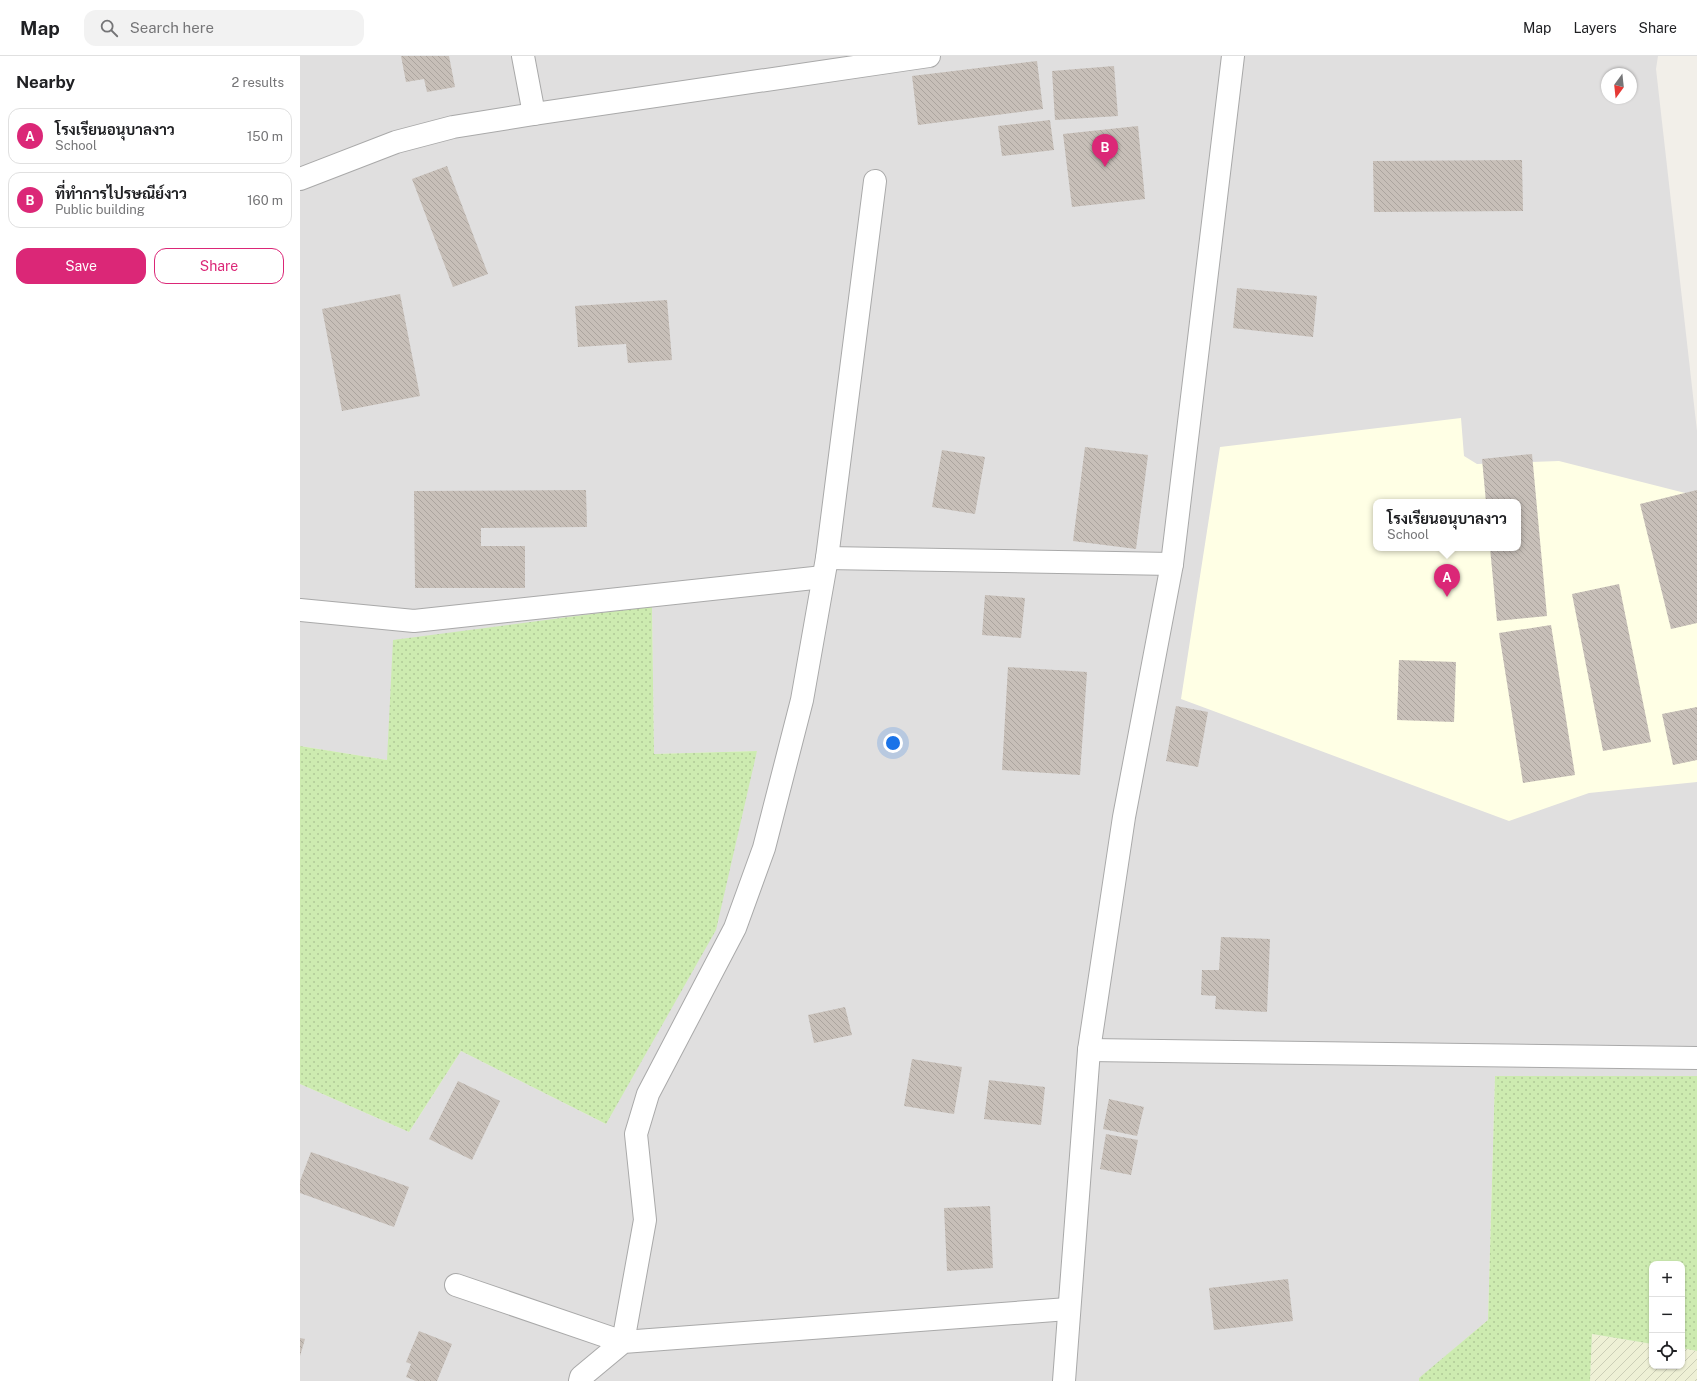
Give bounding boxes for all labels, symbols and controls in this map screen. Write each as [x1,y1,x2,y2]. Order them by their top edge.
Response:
search box [84,10,364,46]
text: Map [20,17,60,39]
icon: search [98,17,120,39]
text: Search here [130,19,214,36]
text: Map [1523,20,1551,36]
text: Layers [1573,20,1617,36]
text: Share [1639,20,1677,36]
north arrow [1601,68,1637,104]
text: Nearby [16,72,75,92]
text: 2 results [232,75,284,90]
text: โรงเรียนอนุบาลงาว [55,121,175,138]
text: A [25,129,35,144]
text: 150 m [247,129,283,144]
pin: B [1092,134,1118,167]
text: School [55,138,97,153]
text: ที่ทำการไปรษณีย์งาว [55,185,187,202]
text: B [26,193,34,208]
text: 160 m [247,193,283,208]
text: Public building [55,202,145,217]
button: Save [16,248,146,284]
button: Share [154,248,284,284]
popup [1373,499,1521,551]
text: โรงเรียนอนุบาลงาว [1387,510,1507,527]
text: School [1387,527,1429,542]
pin: A [1434,564,1460,597]
your location [883,733,903,753]
map controls [1649,1261,1685,1369]
button: + [1649,1261,1685,1297]
button: − [1649,1297,1685,1333]
button: locate [1649,1333,1685,1369]

